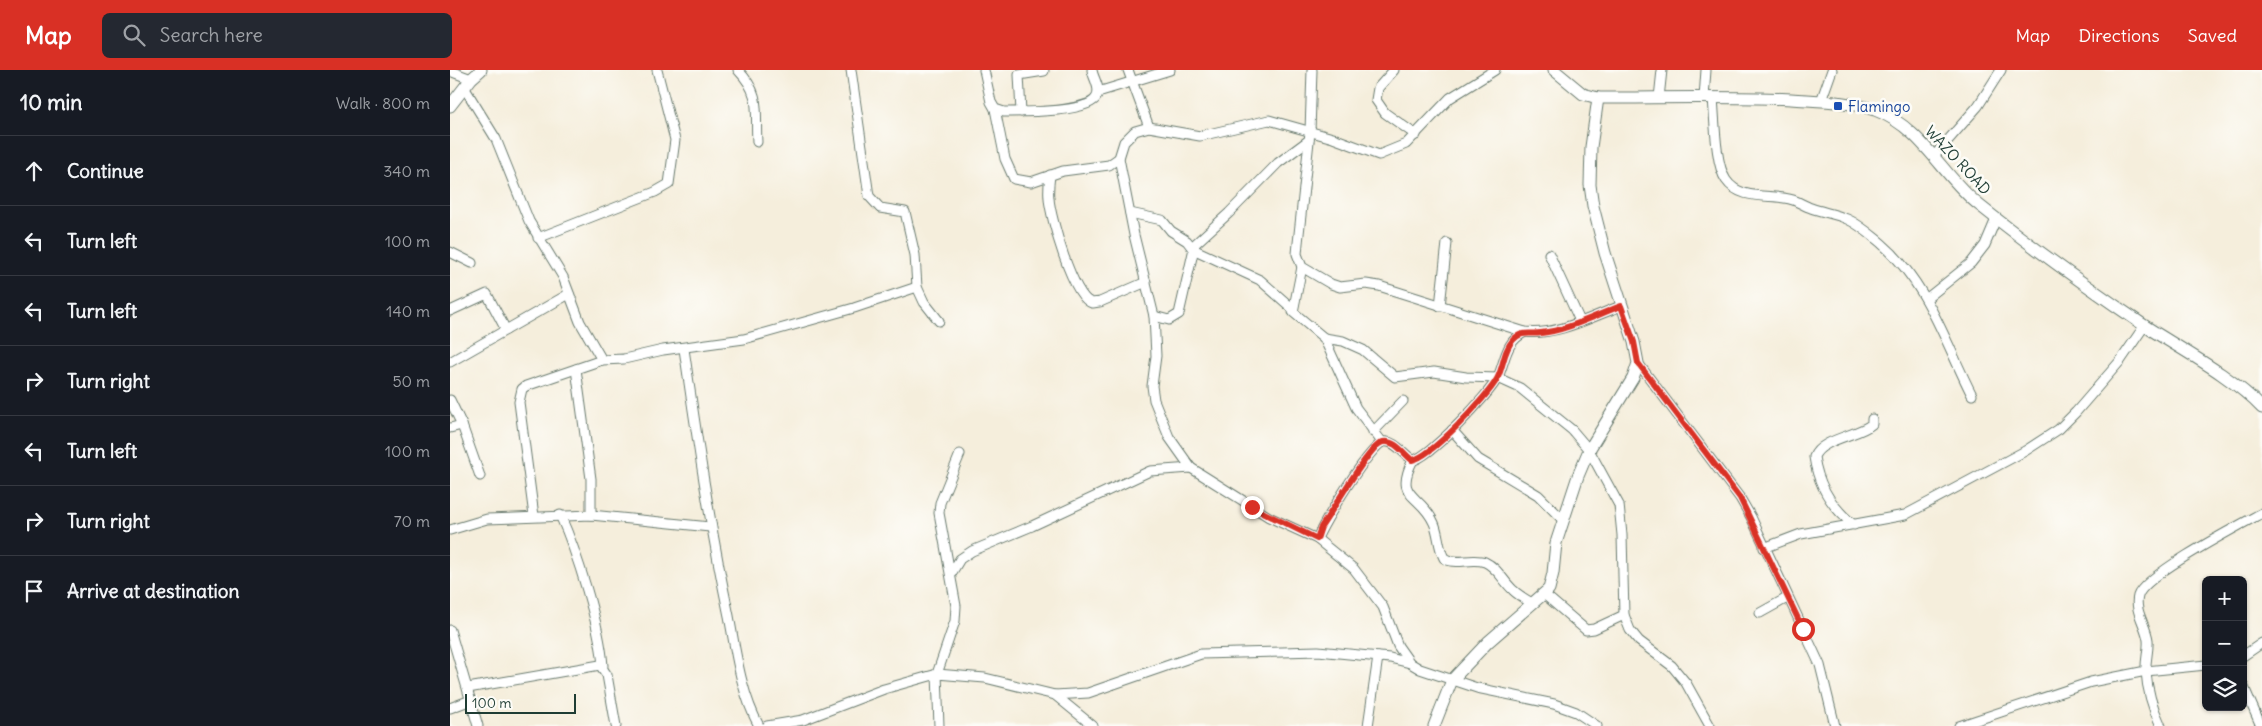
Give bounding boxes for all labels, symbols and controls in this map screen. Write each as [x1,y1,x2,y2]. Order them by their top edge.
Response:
search box [102,13,452,58]
text: Map [25,20,72,50]
icon: search [120,21,148,49]
text: Search here [160,23,263,47]
text: Map [2015,24,2050,47]
text: Directions [2078,24,2160,47]
text: Saved [2188,24,2237,47]
text: 10 min [20,89,82,116]
text: Walk · 800 m [336,93,430,113]
place label: Flamingo [1848,97,1910,116]
marker: Flamingo [1832,100,1844,112]
street label: WAZO ROAD [1921,121,1995,199]
icon: ahead [20,157,48,185]
text: Continue [67,159,144,183]
text: 340 m [383,161,430,181]
icon: left [20,227,48,255]
text: Turn left [67,229,137,253]
text: 100 m [385,231,430,251]
icon: left [20,297,48,325]
text: Turn left [67,299,137,323]
text: 140 m [386,301,430,321]
icon: right [20,367,48,395]
text: Turn right [67,369,150,393]
text: 50 m [392,371,430,391]
icon: left [20,437,48,465]
text: Turn left [67,439,137,463]
text: 100 m [385,441,430,461]
route end [1241,496,1264,519]
icon: right [20,507,48,535]
text: Turn right [67,509,150,533]
text: 70 m [394,511,430,531]
map controls [2202,576,2247,711]
button: + [2202,576,2247,621]
icon: arrive [20,577,48,605]
text: Arrive at destination [67,579,240,603]
route start [1792,618,1815,641]
button: − [2202,621,2247,666]
button: layers [2202,666,2247,711]
scale bar [465,691,576,714]
text: 100 m [472,694,512,712]

